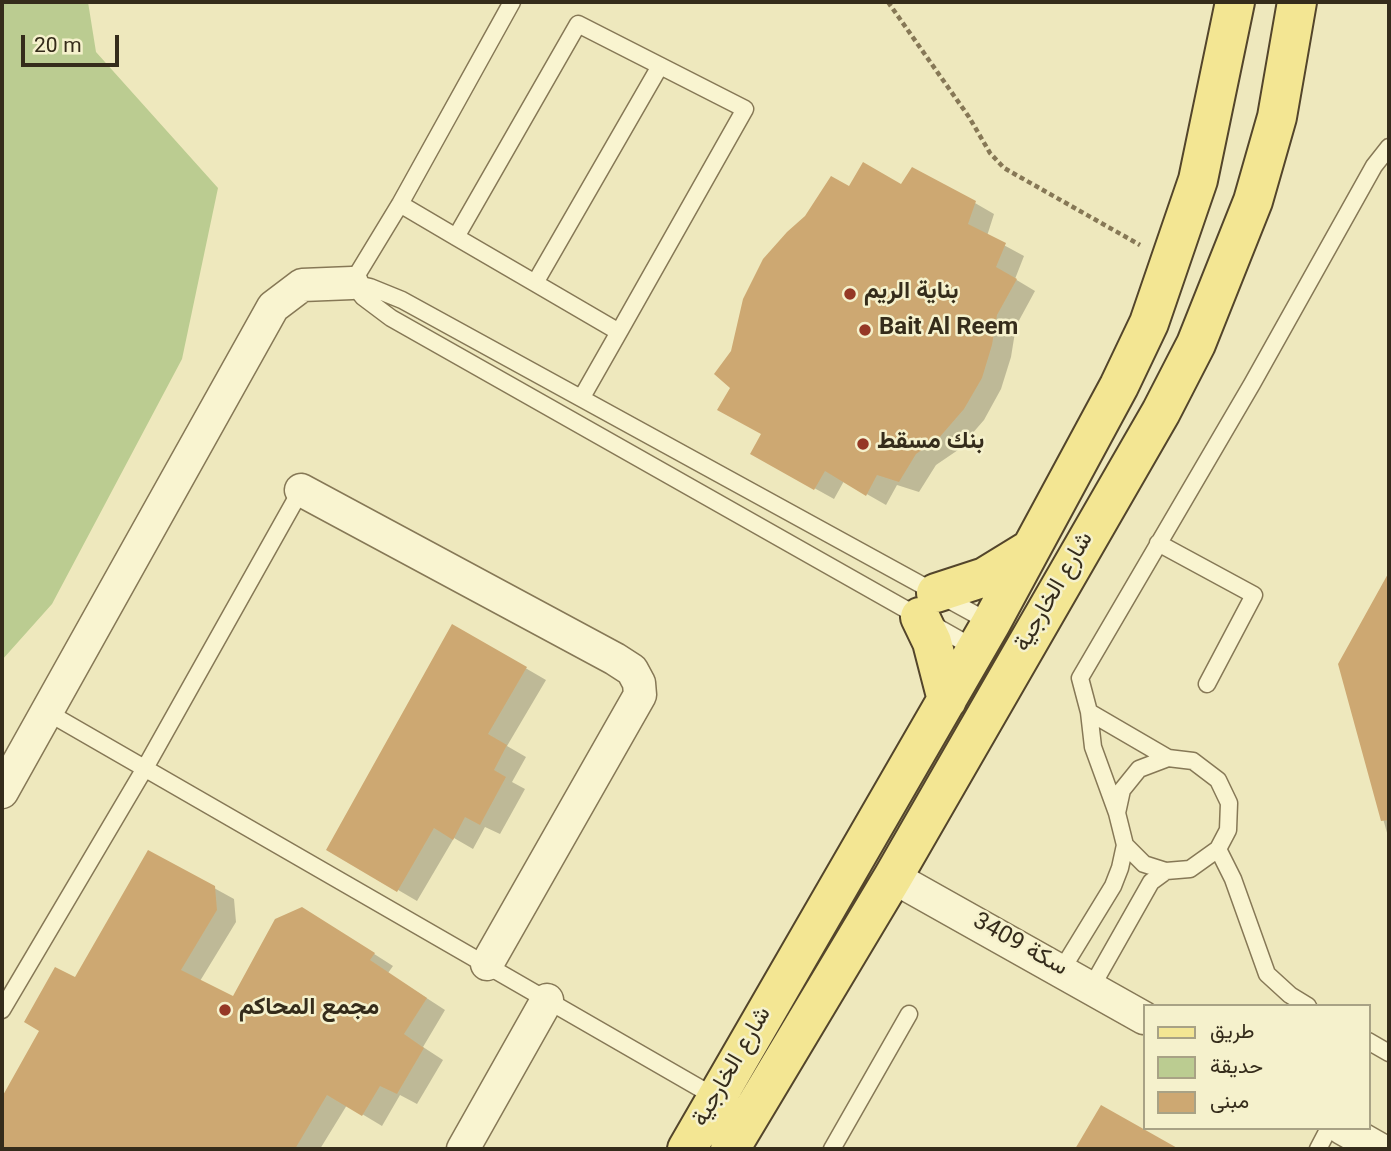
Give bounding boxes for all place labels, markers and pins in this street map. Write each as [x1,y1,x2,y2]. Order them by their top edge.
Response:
place label: بناية الريم [864,280,959,308]
marker: بناية الريم [842,286,858,302]
place label: Bait Al Reem [879,316,1018,344]
marker: Bait Al Reem [857,322,873,338]
place label: بنك مسقط [877,430,984,458]
marker: بنك مسقط [855,436,871,452]
place label: مجمع المحاكم [239,996,379,1024]
marker: مجمع المحاكم [217,1002,233,1018]

